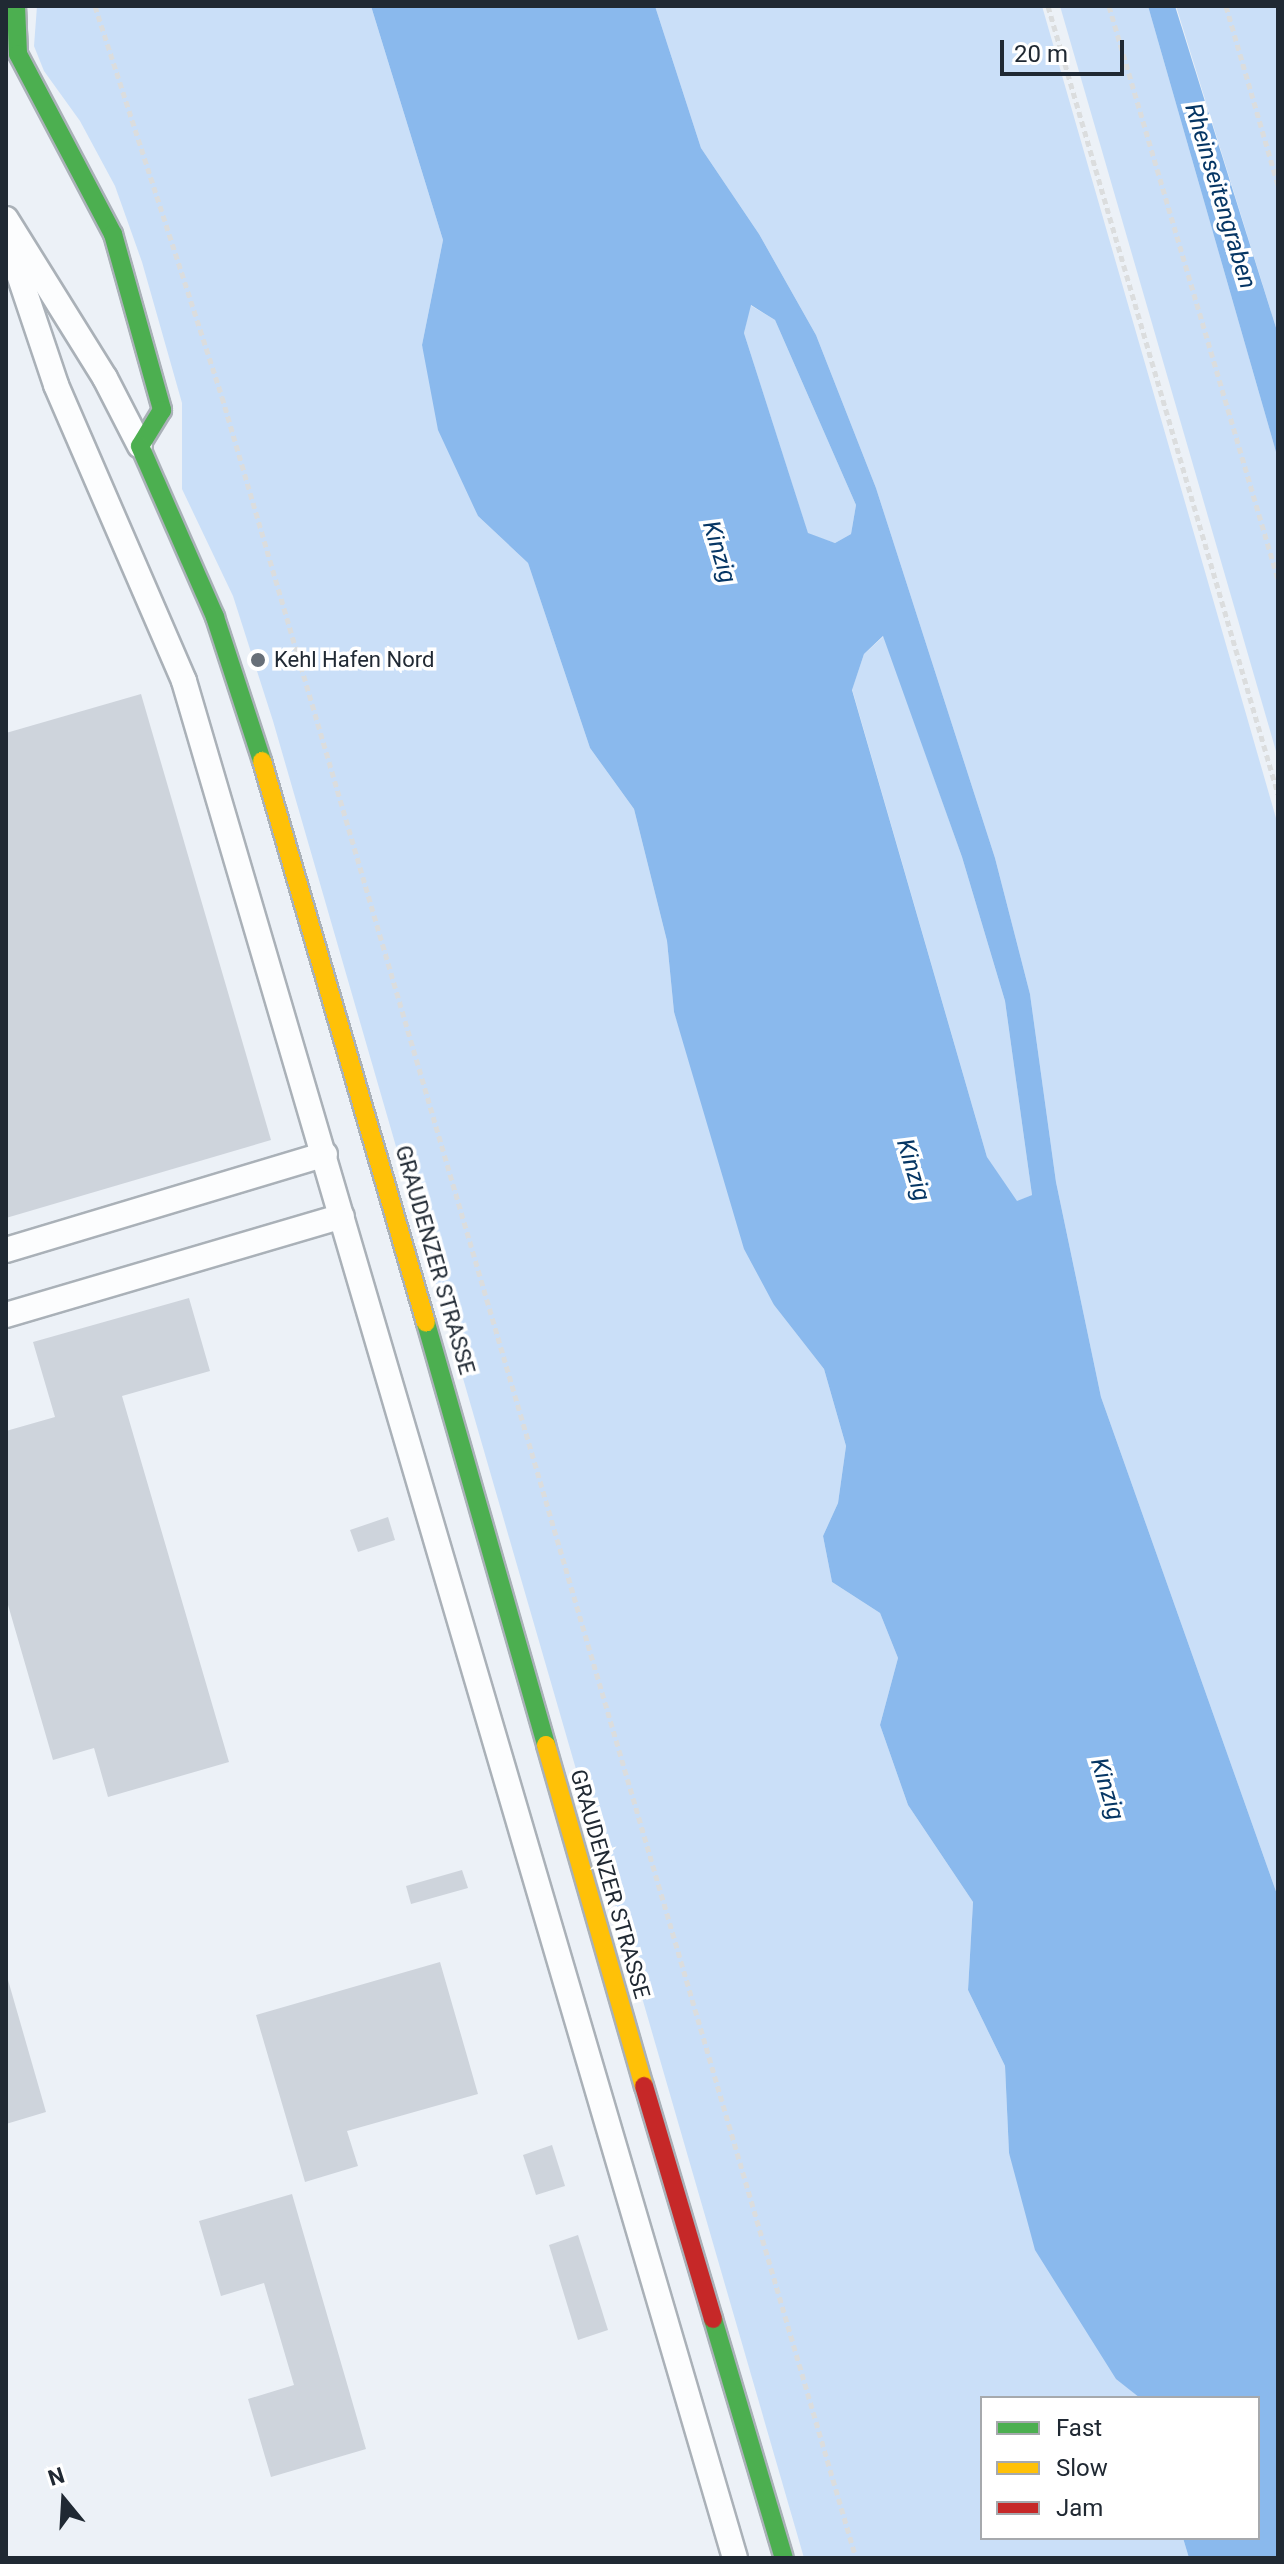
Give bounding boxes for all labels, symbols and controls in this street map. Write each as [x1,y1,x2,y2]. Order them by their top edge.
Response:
scale bar [1004,24,1128,74]
text: 20 m [1014,40,1068,68]
water label: Rheinseitengraben [1178,100,1262,292]
water label: Kinzig [696,517,742,587]
place label: Kehl Hafen Nord [274,647,434,673]
marker: Kehl Hafen Nord [249,651,267,669]
water label: Kinzig [890,1135,936,1205]
street label: GRAUDENZER STRASSE [390,1142,480,1378]
water label: Kinzig [1084,1754,1130,1824]
street label: GRAUDENZER STRASSE [565,1766,655,2002]
legend [980,2396,1260,2540]
text: Fast [1056,2414,1102,2442]
text: Slow [1056,2454,1108,2482]
north arrow [24,2460,104,2540]
text: N [45,2462,68,2491]
text: Jam [1056,2494,1103,2522]

